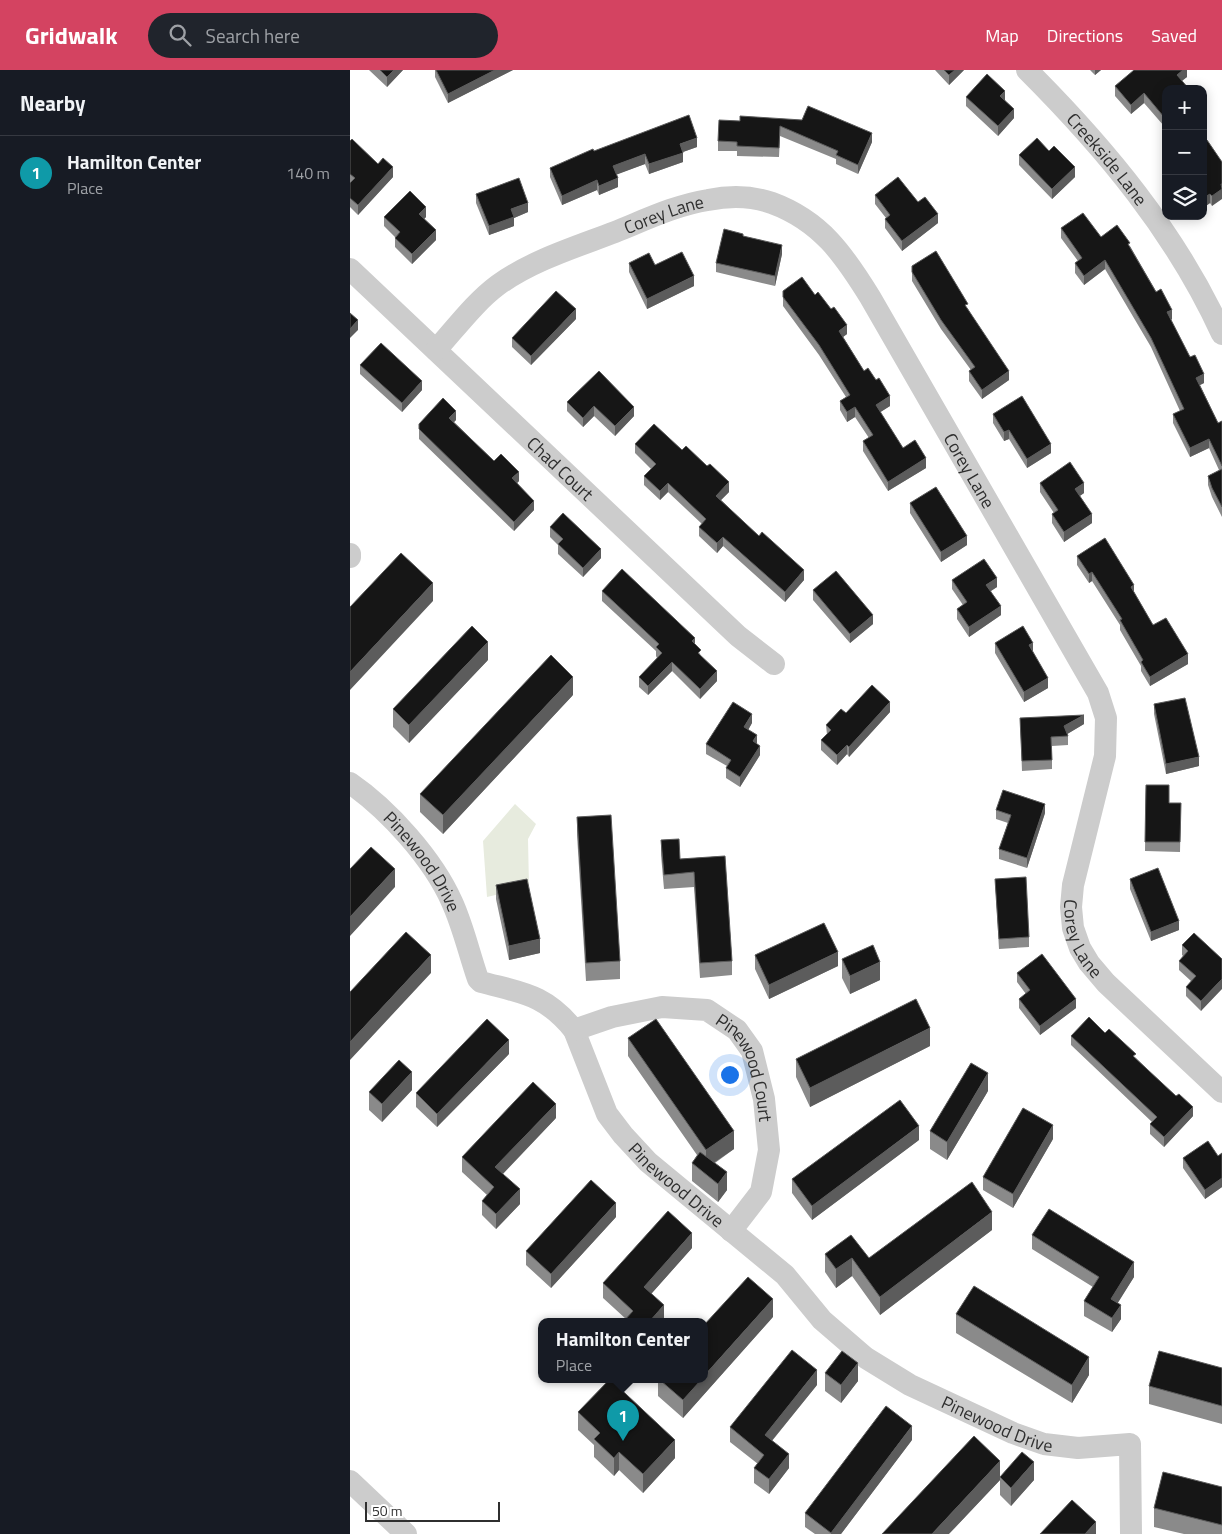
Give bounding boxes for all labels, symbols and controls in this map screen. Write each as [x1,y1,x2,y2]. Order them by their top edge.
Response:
search box [148,13,498,58]
text: Gridwalk [25,17,118,53]
icon: search [166,21,194,49]
text: Search here [206,21,300,50]
text: Map [985,22,1019,49]
text: Directions [1047,22,1123,49]
text: Saved [1151,22,1197,49]
map controls [1162,85,1207,220]
button: + [1162,85,1207,130]
text: Nearby [20,87,85,119]
street label: Creekside Lane [1061,106,1154,211]
button: − [1162,130,1207,175]
text: Hamilton Center [67,147,201,176]
text: 1 [32,161,40,185]
text: 140 m [286,161,330,185]
button: layers [1162,175,1207,220]
text: Place [67,176,103,200]
street label: Corey Lane [619,188,706,241]
street label: Corey Lane [937,428,1002,513]
street label: Chad Court [521,430,601,507]
street label: Pinewood Drive [378,804,468,916]
street label: Corey Lane [1057,898,1109,984]
street label: Pinewood Court [711,1006,780,1124]
your location [717,1062,743,1088]
street label: Pinewood Drive [622,1136,730,1233]
popup [538,1318,708,1383]
text: Hamilton Center [556,1324,690,1353]
text: Place [556,1353,592,1377]
street label: Pinewood Drive [937,1388,1054,1458]
pin: 1 [607,1400,639,1441]
scale bar [365,1499,500,1522]
text: 50 m [372,1500,402,1521]

